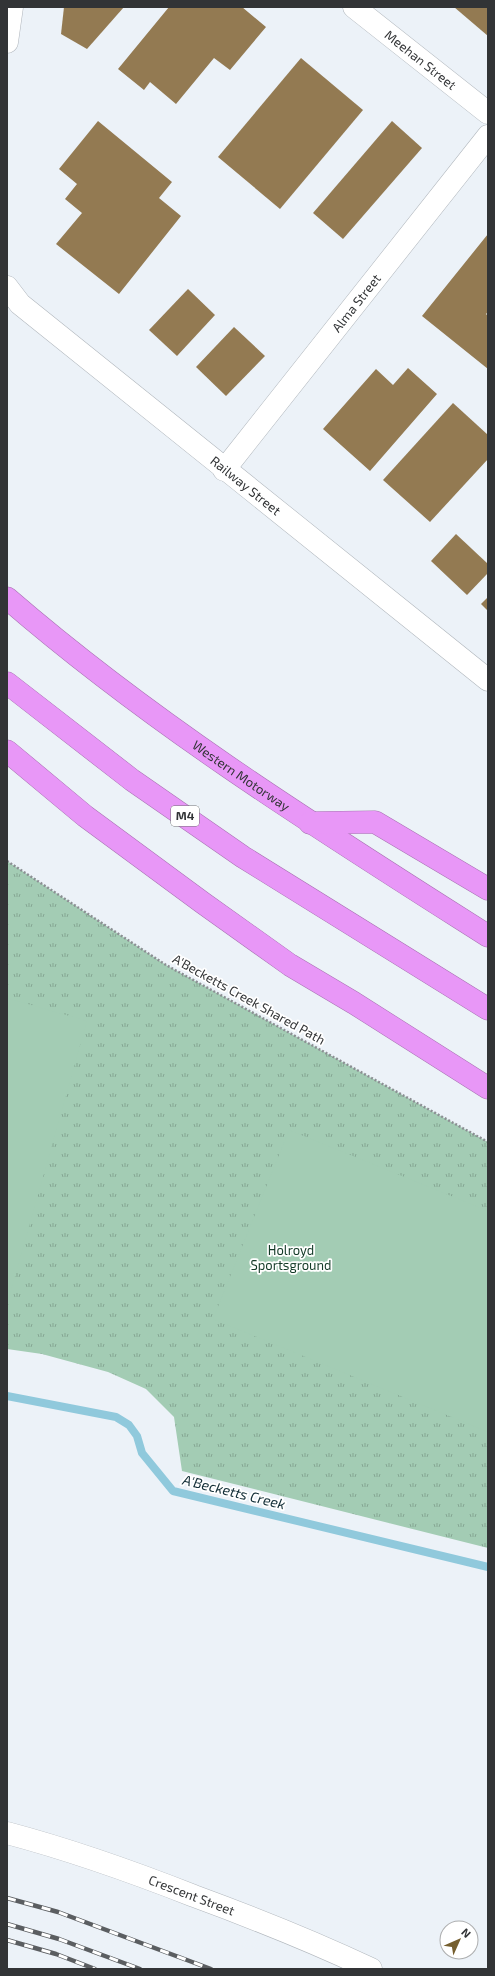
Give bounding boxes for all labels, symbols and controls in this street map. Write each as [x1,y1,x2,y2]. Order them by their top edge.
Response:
street label: Meehan Street [382,27,460,93]
street label: Alma Street [328,271,384,335]
street label: Railway Street [207,452,284,518]
street label: Western Motorway [189,737,293,814]
road number: M4 [171,806,199,826]
street label: A'Becketts Creek Shared Path [170,950,328,1048]
park label: Holroyd Sportsground [250,1242,332,1273]
water label: A'Becketts Creek [180,1470,287,1512]
street label: Crescent Street [147,1871,237,1919]
north arrow [439,1920,479,1960]
text: N [459,1925,474,1940]

